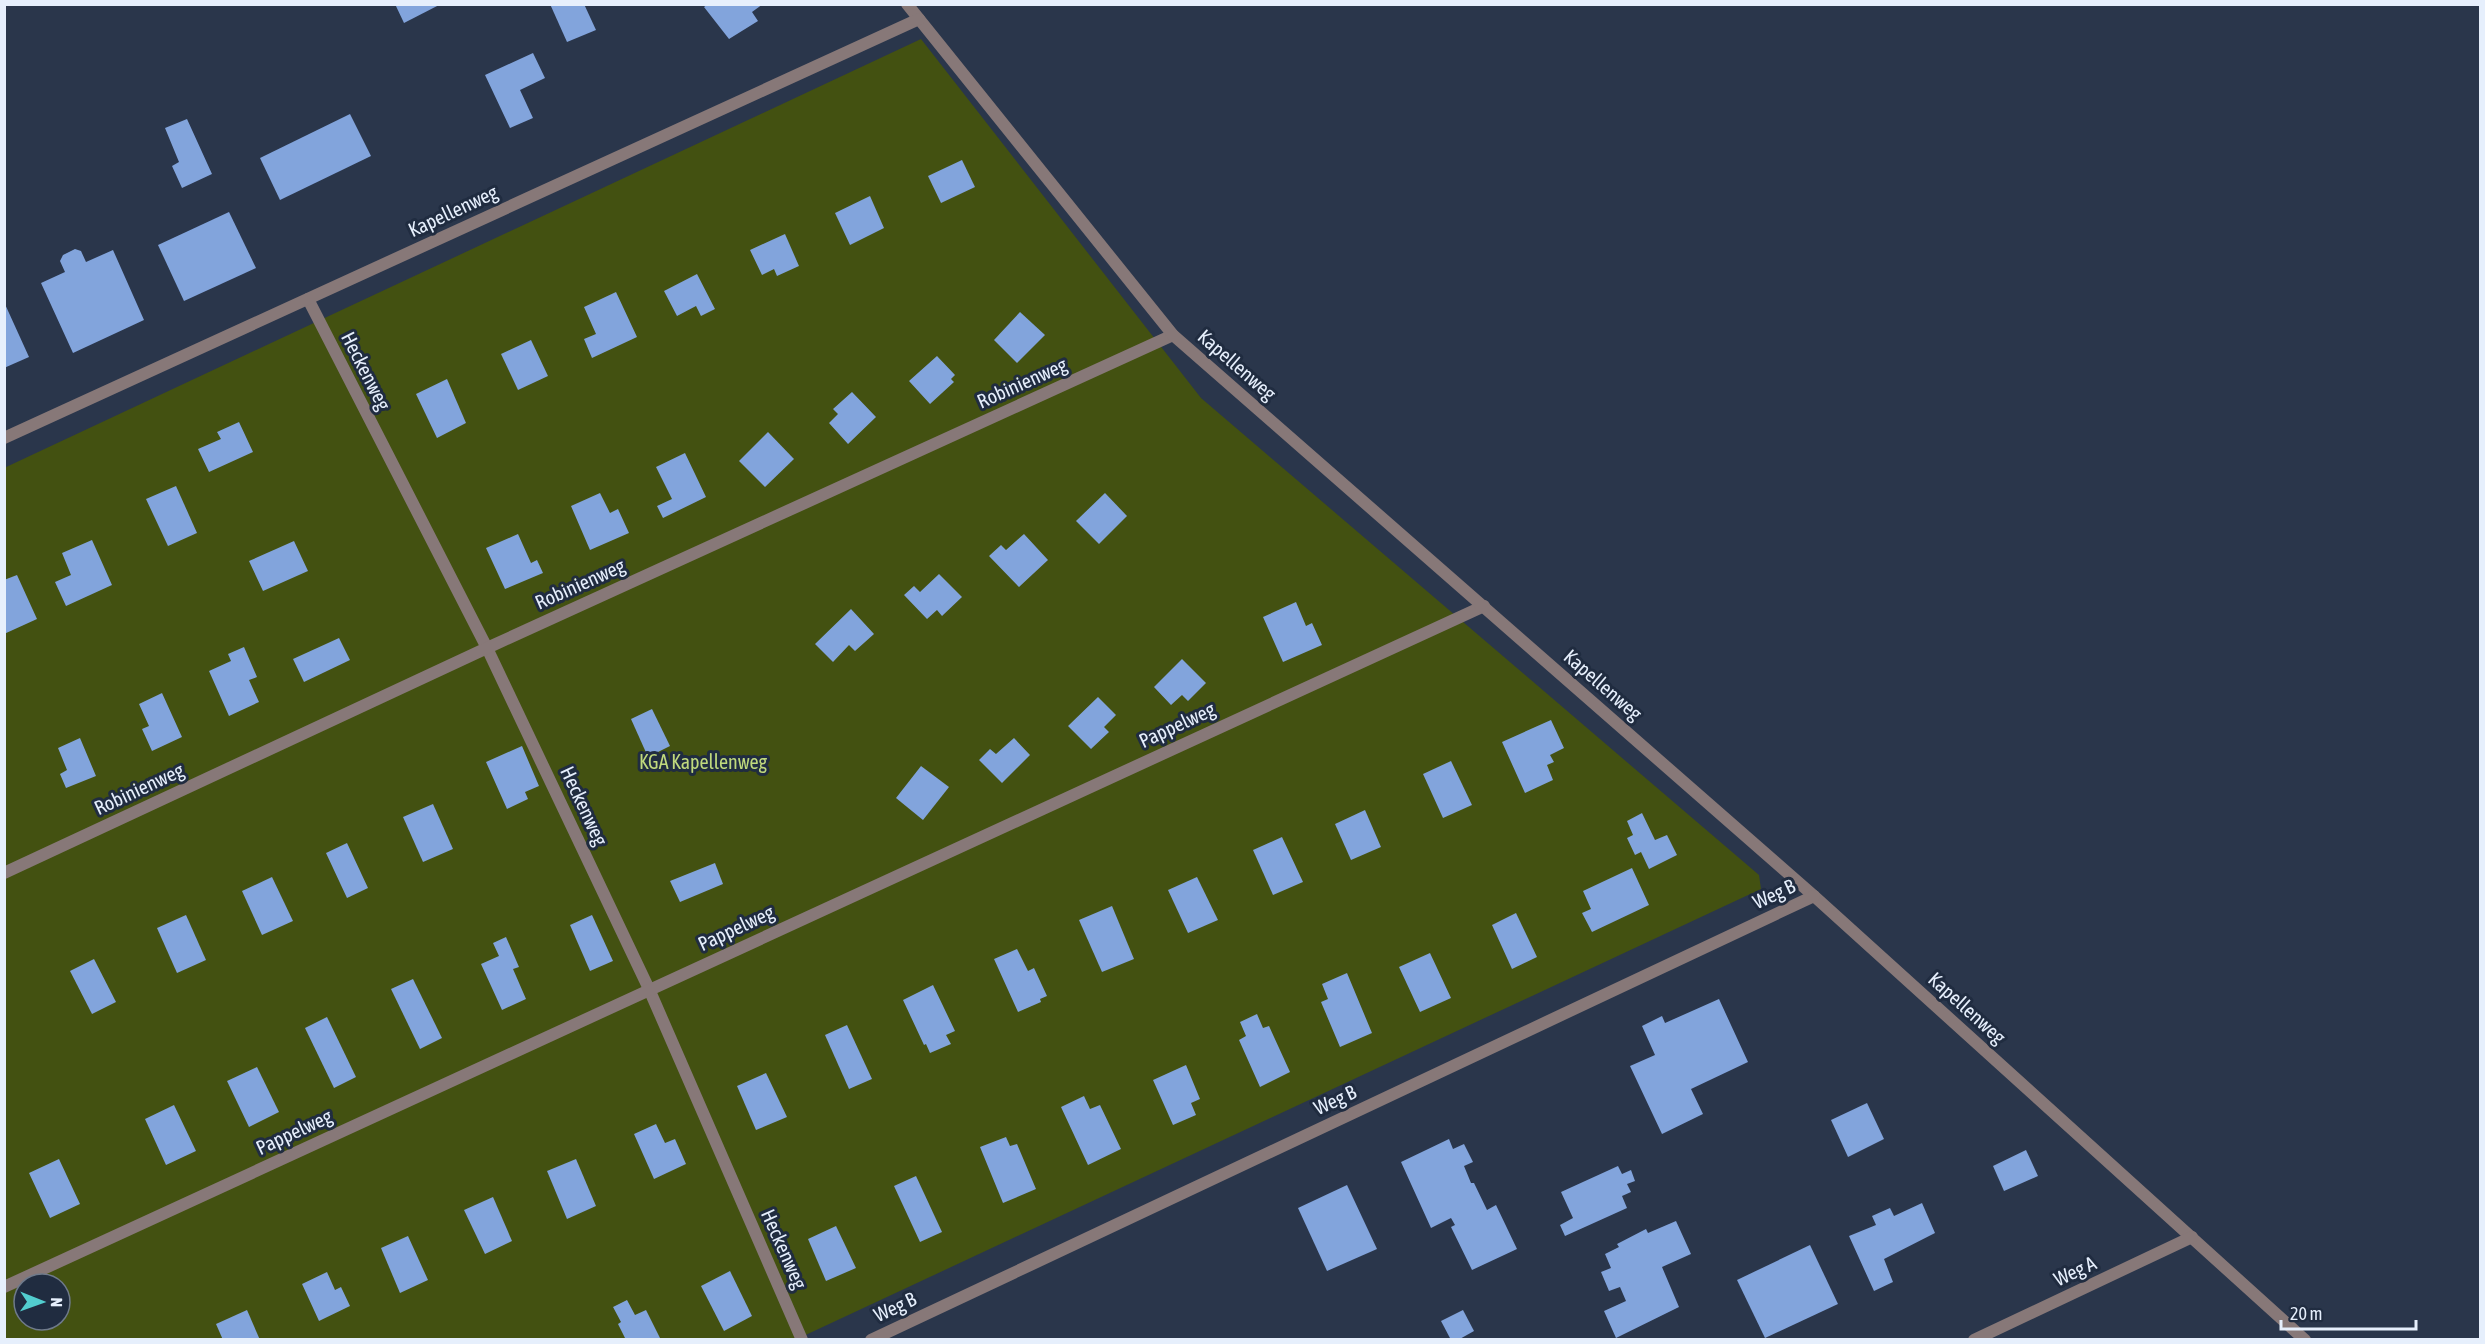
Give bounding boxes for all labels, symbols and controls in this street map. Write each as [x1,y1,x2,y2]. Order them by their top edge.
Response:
street label: Kapellenweg [404,180,501,241]
street label: Kapellenweg [1194,324,1281,405]
street label: Heckenweg [337,328,396,414]
street label: Robinienweg [973,352,1071,413]
street label: Robinienweg [531,553,629,614]
street label: Kapellenweg [1560,644,1647,725]
street label: Pappelweg [1135,697,1219,752]
park label: KGA Kapellenweg [639,750,767,773]
street label: Robinienweg [90,758,188,819]
street label: Heckenweg [556,763,613,849]
street label: Weg B [1749,874,1799,913]
street label: Pappelweg [694,900,778,955]
street label: Kapellenweg [1924,967,2011,1049]
street label: Weg B [1310,1080,1360,1119]
street label: Pappelweg [252,1104,336,1159]
street label: Heckenweg [757,1205,812,1292]
street label: Weg A [2050,1251,2100,1290]
north arrow [12,1272,72,1332]
street label: Weg B [870,1287,920,1326]
scale bar [2281,1293,2416,1331]
text: N [48,1297,66,1307]
text: 20 m [2290,1303,2322,1324]

